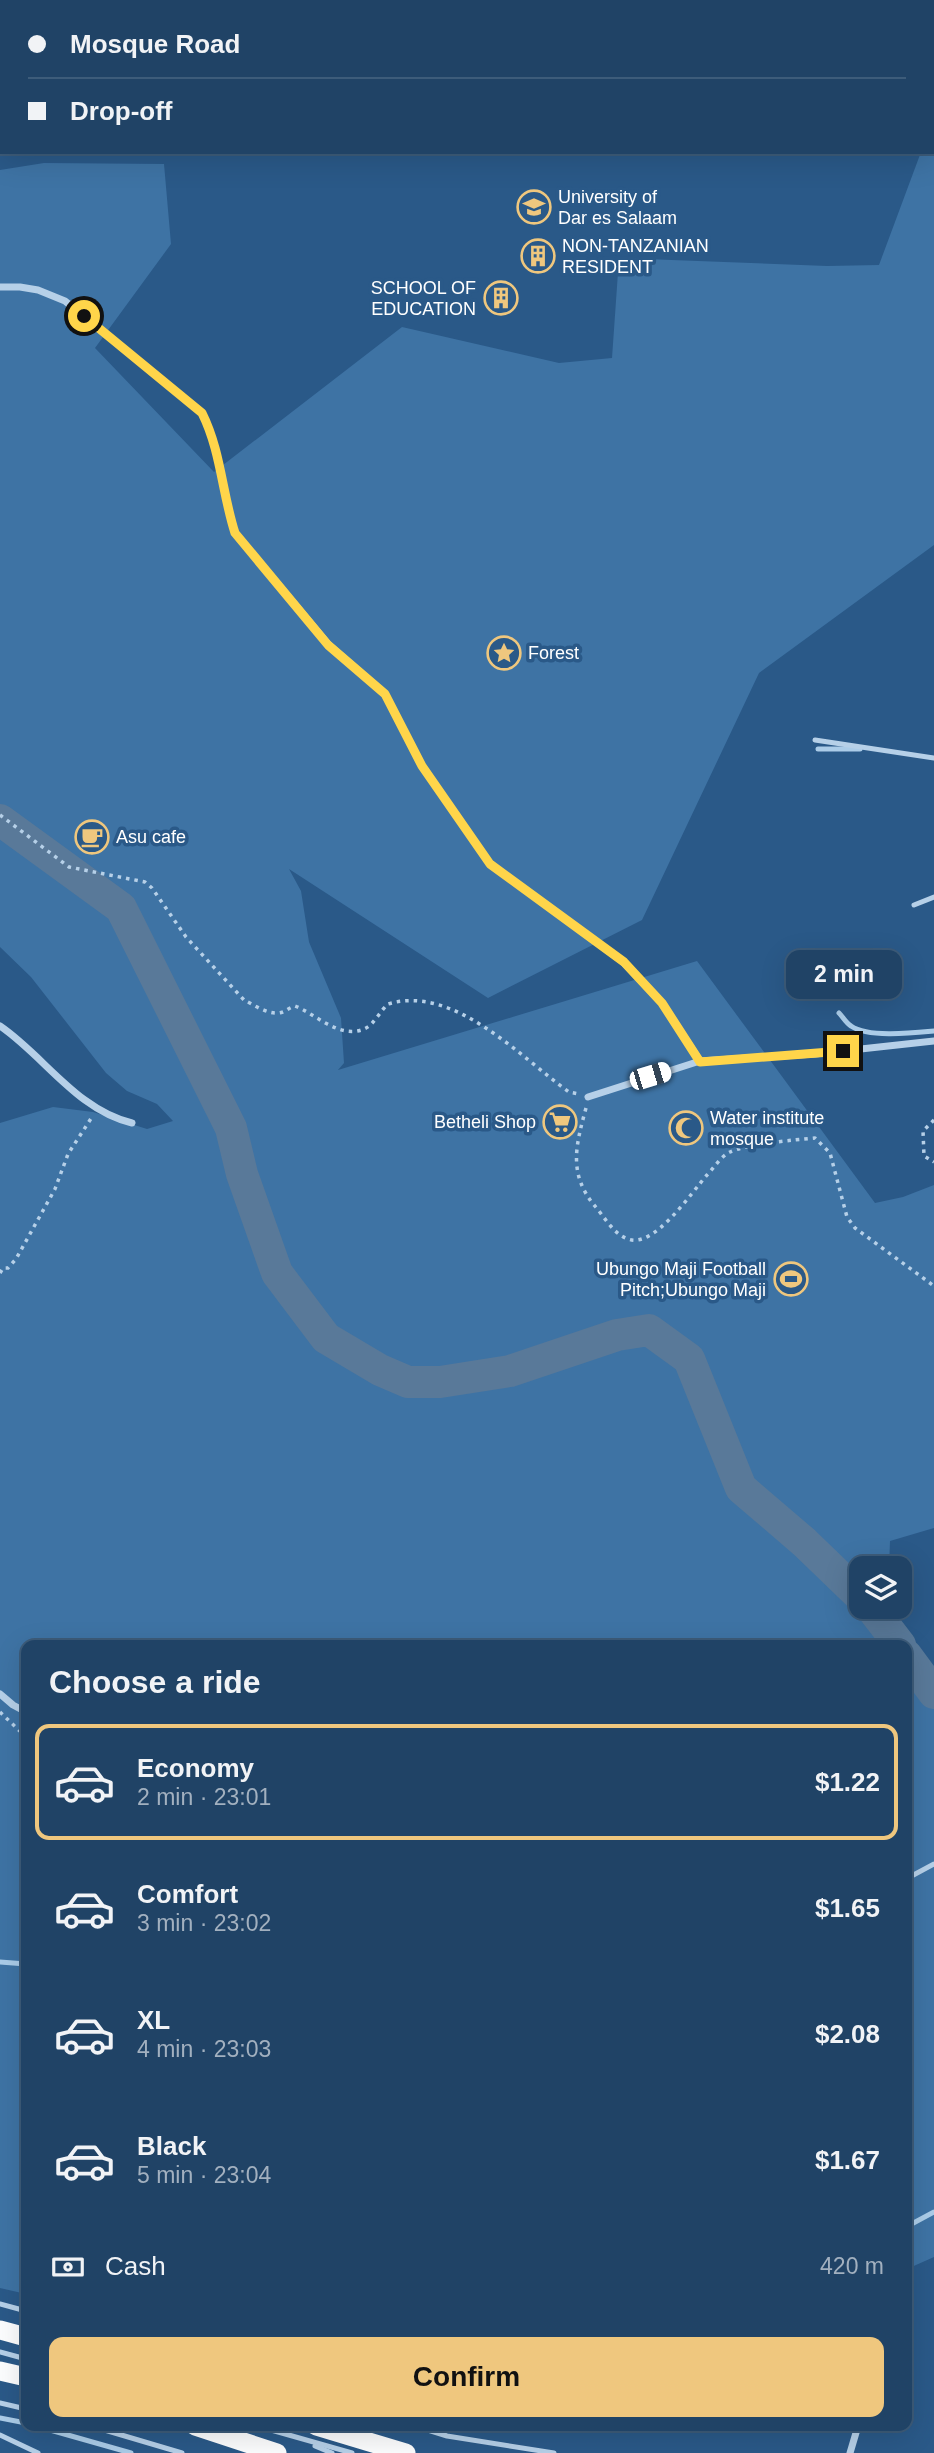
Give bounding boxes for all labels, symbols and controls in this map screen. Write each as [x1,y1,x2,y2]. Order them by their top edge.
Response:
text: Mosque Road [70,29,240,59]
text: Drop-off [70,96,173,126]
place label: University of Dar es Salaam [558,187,677,228]
school or university icon: University of Dar es Salaam [515,188,553,226]
place label: NON-TANZANIAN RESIDENT [562,236,709,277]
building icon: NON-TANZANIAN RESIDENT [519,237,557,275]
place label: SCHOOL OF EDUCATION [371,278,476,319]
building icon: SCHOOL OF EDUCATION [482,279,520,317]
route start [68,300,100,332]
place icon: Forest [485,634,523,672]
place label: Forest [528,643,579,663]
cafe icon: Asu cafe [73,818,111,856]
place label: Asu cafe [116,827,186,847]
callout: 2 min [785,950,901,998]
text: 2 min [814,961,874,987]
route end [827,1035,859,1067]
car [627,1060,674,1092]
supermarket icon: Betheli Shop [541,1103,579,1141]
place label: Water institute mosque [710,1108,824,1149]
mosque icon: Water institute mosque [667,1109,705,1147]
place label: Betheli Shop [434,1112,536,1132]
place label: Ubungo Maji Football Pitch;Ubungo Maji [596,1259,766,1300]
sports icon: Ubungo Maji Football Pitch;Ubungo Maji [772,1260,810,1298]
map controls [849,1556,912,1619]
button: layers [849,1556,912,1619]
text: Choose a ride [49,1664,261,1700]
icon: car [53,1751,116,1814]
text: Economy [137,1753,254,1783]
text: $1.22 [815,1767,880,1797]
text: 2 min · 23:01 [137,1784,271,1810]
icon: car [53,1877,116,1940]
text: Comfort [137,1879,238,1909]
text: $1.65 [815,1893,880,1923]
text: 3 min · 23:02 [137,1910,271,1936]
icon: car [53,2003,116,2066]
text: XL [137,2005,170,2035]
text: $2.08 [815,2019,880,2049]
text: 4 min · 23:03 [137,2036,271,2062]
icon: car [53,2129,116,2192]
text: Black [137,2131,206,2161]
text: $1.67 [815,2145,880,2175]
text: 5 min · 23:04 [137,2162,271,2188]
icon: cash [49,2248,87,2286]
text: Cash [105,2251,166,2281]
text: 420 m [820,2253,884,2279]
button: Confirm [49,2337,884,2417]

